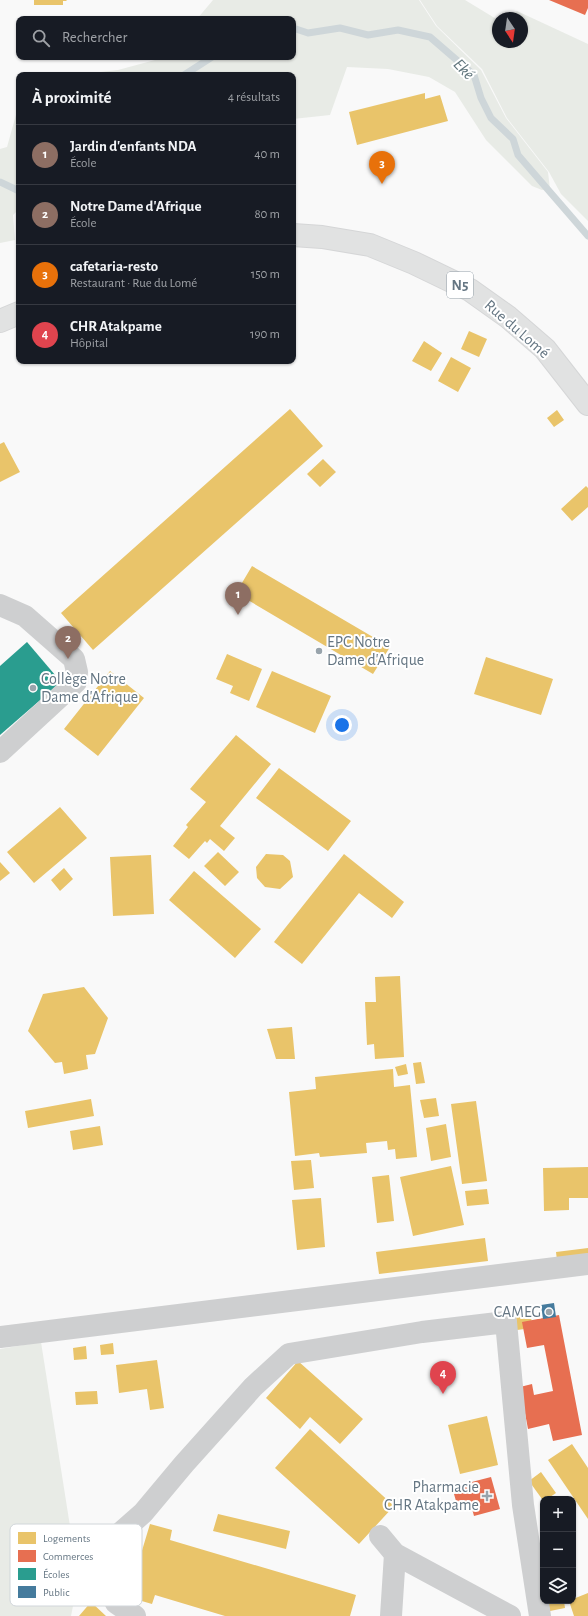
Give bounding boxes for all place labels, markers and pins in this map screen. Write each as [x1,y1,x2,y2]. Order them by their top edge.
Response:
pin: 3 [369,151,395,184]
pin: 1 [225,582,251,615]
pin: 2 [55,626,81,659]
place label: EPC Notre Dame d'Afrique [327,634,424,668]
marker: EPC Notre Dame d'Afrique [314,646,324,656]
place label: Collège Notre Dame d'Afrique [41,671,138,705]
marker: Collège Notre Dame d'Afrique [28,683,38,693]
place label: CAMEG [494,1304,541,1320]
marker: CAMEG [544,1307,554,1317]
pin: 4 [430,1361,456,1394]
place label: Pharmacie CHR Atakpame [384,1479,479,1513]
marker: Pharmacie CHR Atakpame [482,1491,492,1501]

